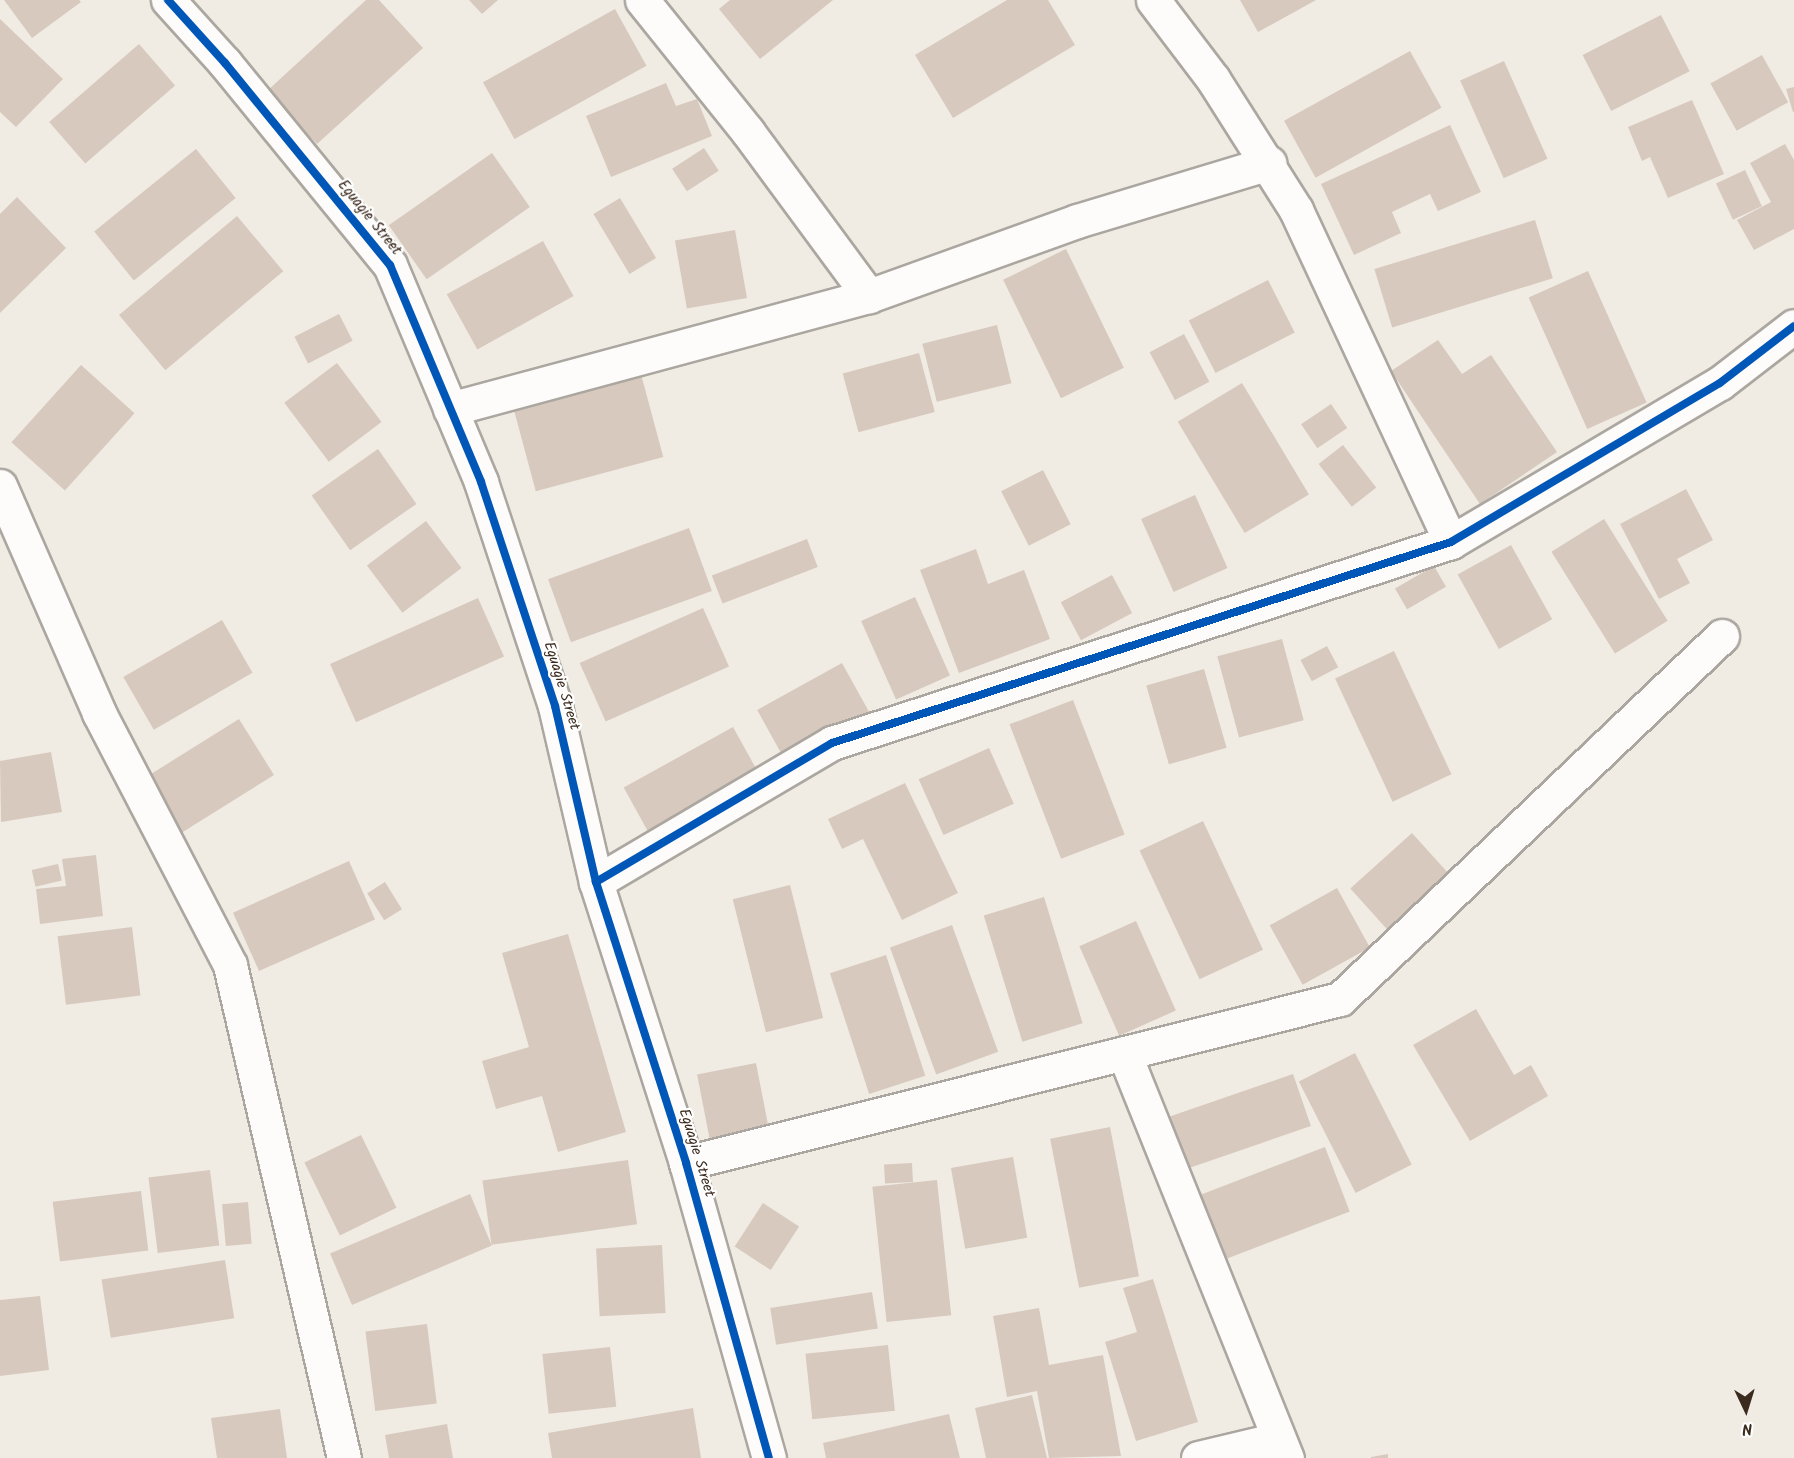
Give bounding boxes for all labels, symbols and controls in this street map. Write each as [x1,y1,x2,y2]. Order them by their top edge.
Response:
street label: Eguagie Street [333,177,405,259]
street label: Eguagie Street [539,640,583,732]
street label: Eguagie Street [674,1107,718,1199]
north arrow [1716,1380,1776,1440]
text: N [1741,1416,1753,1441]

